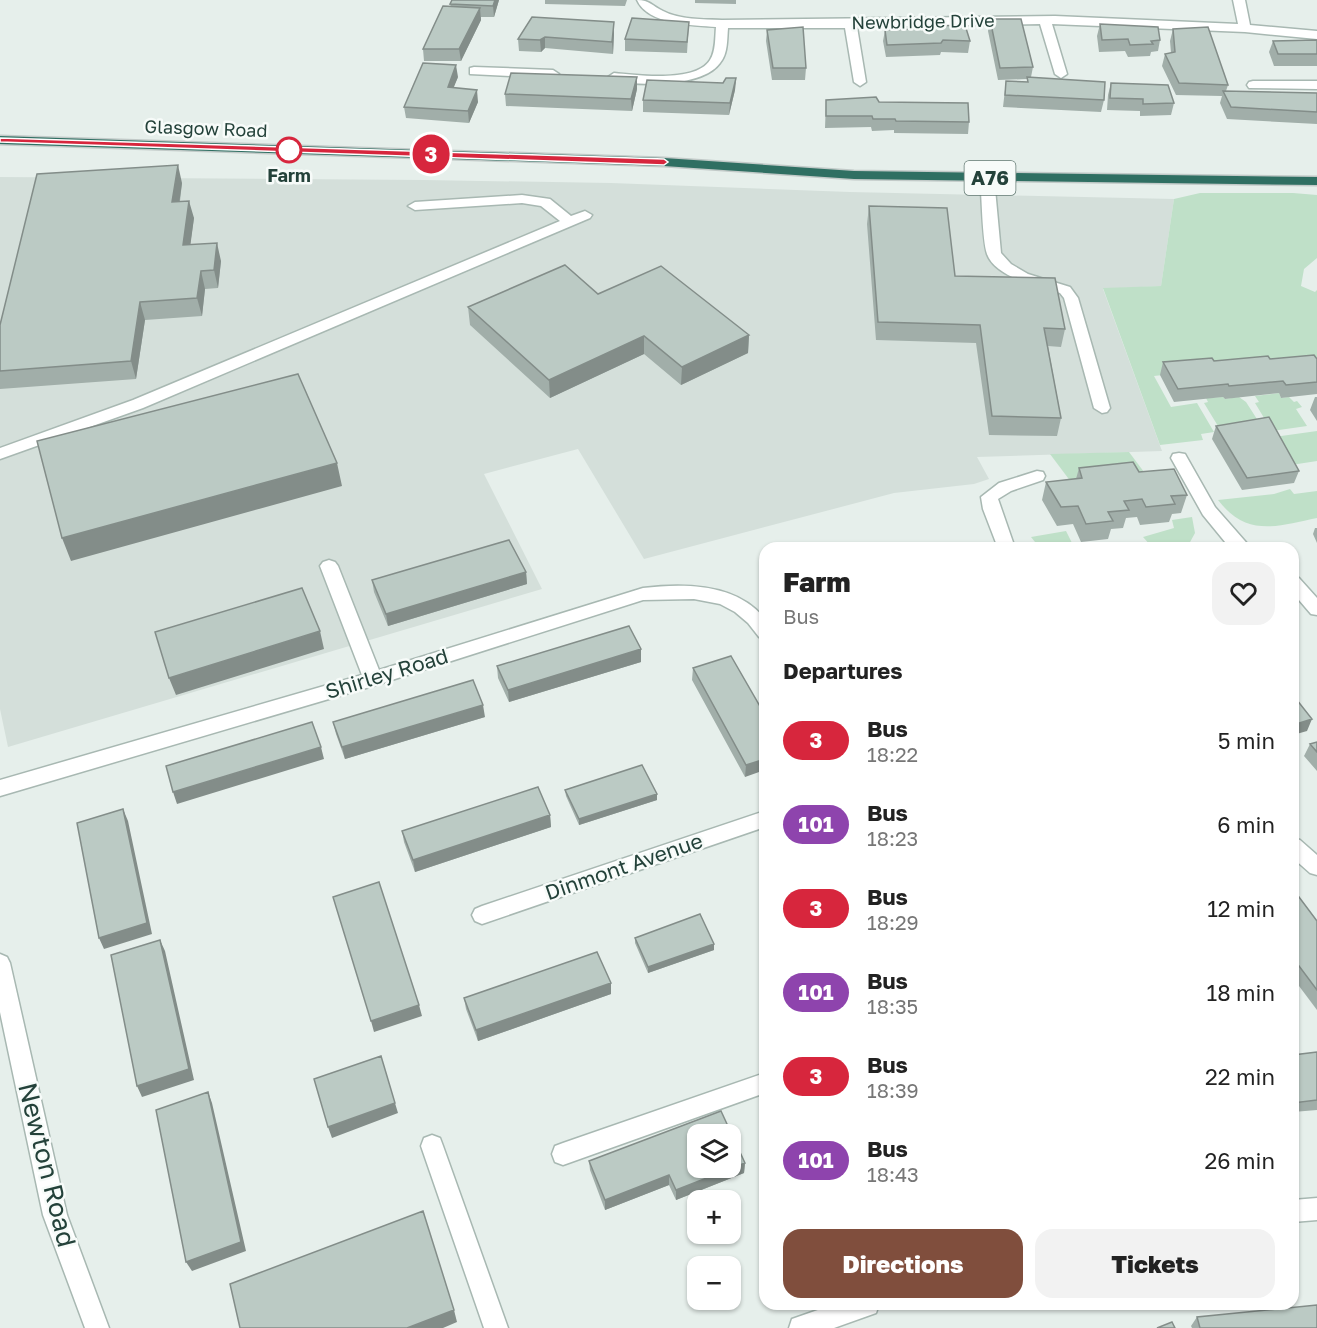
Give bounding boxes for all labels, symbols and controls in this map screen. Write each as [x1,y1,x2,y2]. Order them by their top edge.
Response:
street label: Newbridge Drive [851,9,995,33]
street label: Glasgow Road [144,115,268,141]
line badge: 3 [412,134,450,174]
marker: Farm [276,137,302,163]
text: 3 [425,141,437,167]
road number: A76 [964,161,1016,195]
place label: Farm [267,164,311,186]
button: heart [1212,562,1275,625]
text: Farm [783,565,851,598]
text: Bus [783,604,819,628]
street label: Shirley Road [322,642,451,704]
text: Departures [783,657,902,684]
text: Bus [867,715,908,742]
text: 3 [810,727,822,753]
text: 5 min [1218,727,1275,754]
text: 18:22 [867,742,918,766]
text: Bus [867,799,908,826]
text: 101 [798,811,834,837]
text: 6 min [1217,811,1275,838]
text: 18:23 [867,826,918,850]
street label: Dinmont Avenue [541,827,706,905]
text: Bus [867,883,908,910]
text: 3 [810,895,822,921]
text: 12 min [1207,895,1275,922]
text: 18:29 [867,910,919,934]
text: Bus [867,967,908,994]
text: 101 [798,979,834,1005]
text: 18 min [1207,979,1275,1006]
text: 18:35 [867,994,918,1018]
text: Bus [867,1051,908,1078]
text: 3 [810,1063,822,1089]
text: 22 min [1205,1063,1275,1090]
text: 18:39 [867,1078,919,1102]
street label: Newton Road [12,1079,83,1250]
map controls [687,1124,741,1310]
button: layers [687,1124,741,1178]
text: Bus [867,1135,908,1162]
text: 101 [798,1147,834,1173]
text: 26 min [1205,1147,1275,1174]
text: 18:43 [867,1162,919,1186]
button: + [687,1190,741,1244]
button: Directions [783,1229,1023,1298]
button: Tickets [1035,1229,1275,1298]
button: − [687,1256,741,1310]

